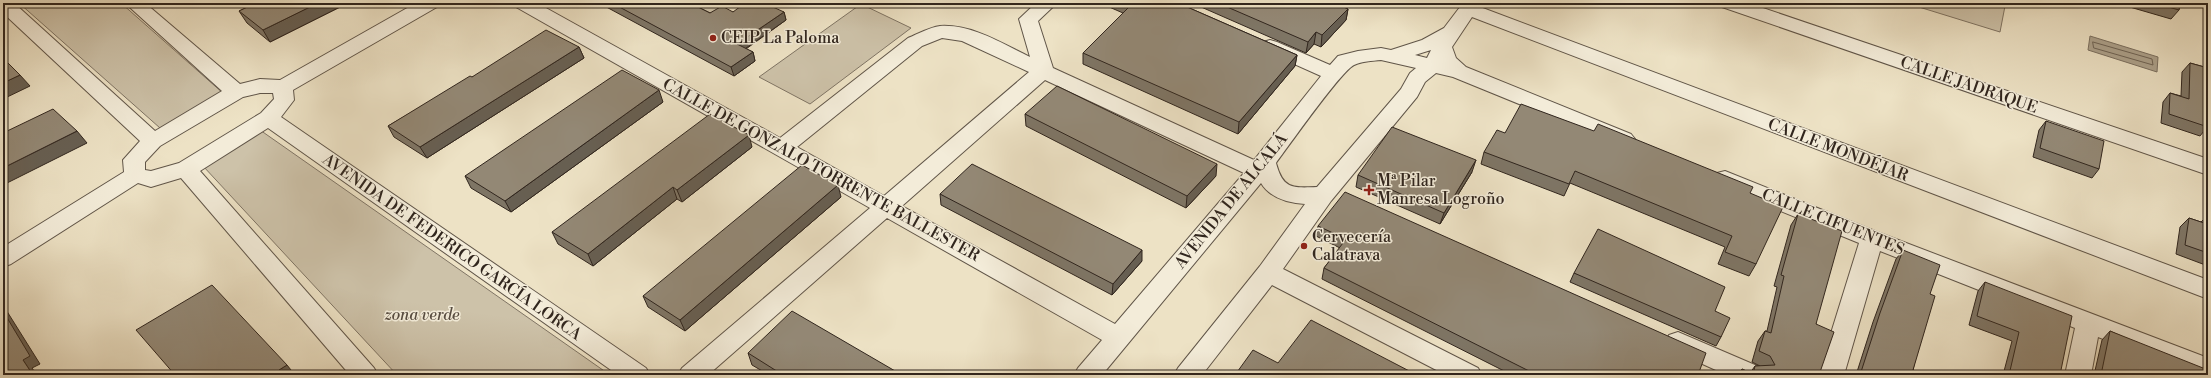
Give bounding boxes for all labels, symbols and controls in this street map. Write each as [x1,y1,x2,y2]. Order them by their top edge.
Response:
place label: CEIP La Paloma [721,28,840,48]
marker: CEIP La Paloma [708,33,718,43]
street label: CALLE JADRAQUE [1898,52,2040,118]
street label: CALLE DE GONZALO TORRENTE BALLESTER [659,74,984,266]
street label: CALLE MONDÉJAR [1765,112,1913,186]
street label: AVENIDA DE ALCALÁ [1168,127,1292,273]
street label: AVENIDA DE FEDERICO GARCÍA LORCA [318,147,587,345]
place label: Mª Pilar Manresa Logroño [1377,171,1505,209]
street label: CALLE CIFUENTES [1759,184,1907,260]
marker: Mª Pilar Manresa Logroño [1364,185,1374,195]
place label: Cervecería Calatrava [1312,227,1392,265]
marker: Cervecería Calatrava [1299,241,1309,251]
park label: zona verde [384,305,460,325]

